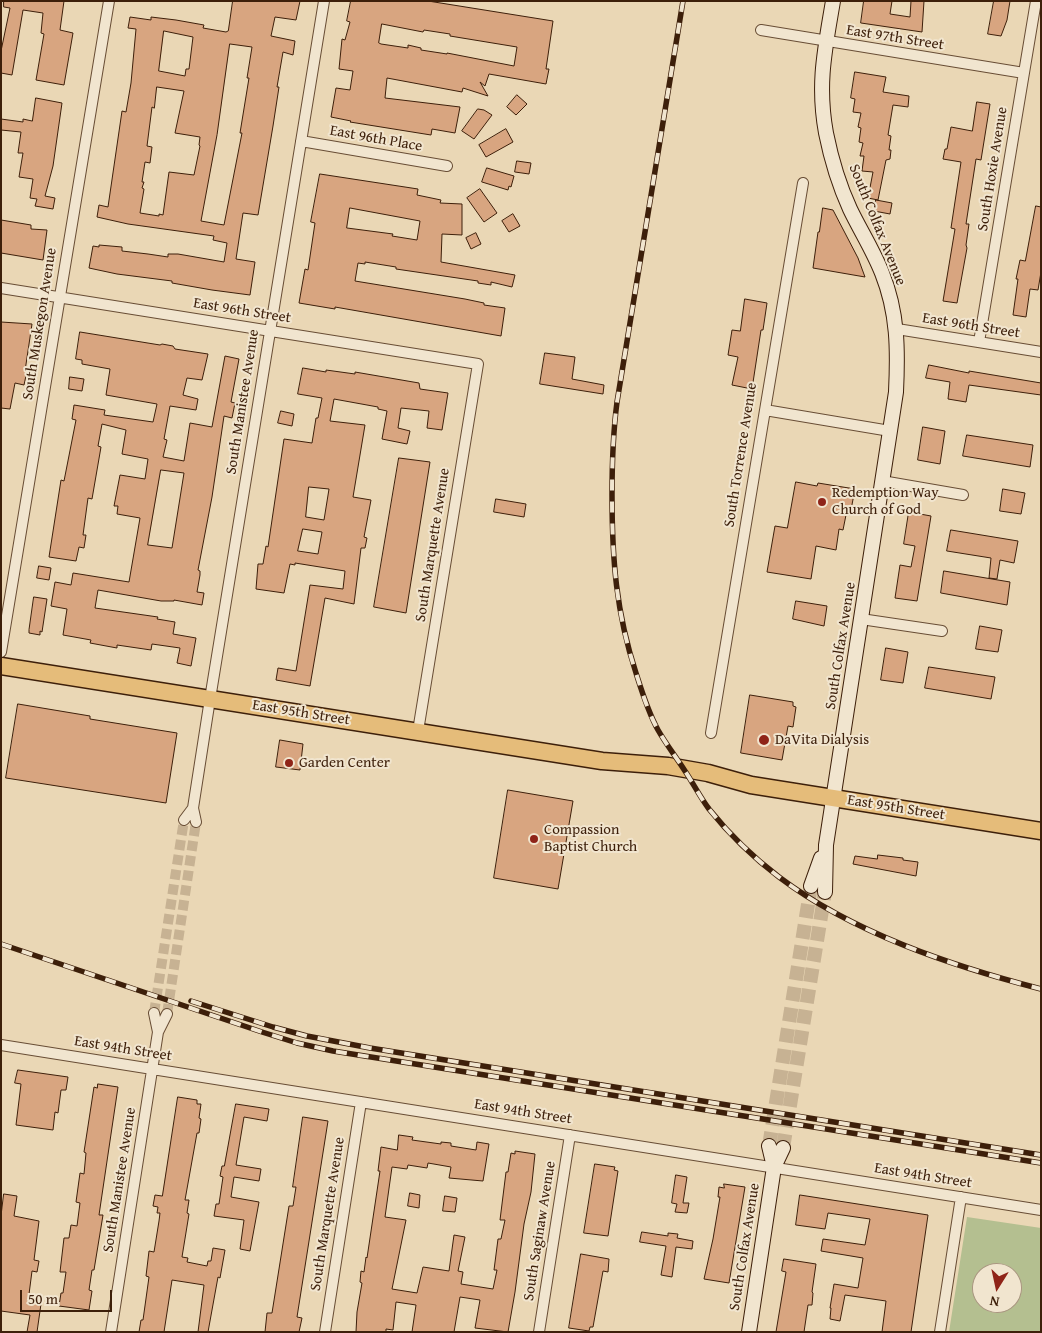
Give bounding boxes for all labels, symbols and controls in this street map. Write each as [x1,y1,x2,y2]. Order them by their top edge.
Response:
street label: East 97th Street [845,21,945,55]
street label: South Hoxie Avenue [974,106,1012,232]
street label: East 96th Place [328,122,424,156]
street label: South Colfax Avenue [844,162,910,288]
street label: South Muskegon Avenue [19,247,61,401]
street label: East 96th Street [192,294,292,328]
street label: East 96th Street [921,309,1021,343]
street label: South Manistee Avenue [223,328,263,476]
street label: South Torrence Avenue [721,381,761,529]
street label: South Marquette Avenue [412,467,454,623]
place label: Redemption Way Church of God [832,484,939,519]
marker: Redemption Way Church of God [816,496,828,508]
street label: South Colfax Avenue [822,581,860,711]
street label: East 95th Street [251,696,351,730]
place label: DaVita Dialysis [775,731,869,749]
marker: DaVita Dialysis [757,733,771,747]
place label: Garden Center [299,754,390,772]
marker: Garden Center [283,757,295,769]
street label: East 95th Street [846,791,946,825]
place label: Compassion Baptist Church [544,821,637,856]
marker: Compassion Baptist Church [528,833,540,845]
street label: East 94th Street [73,1032,173,1066]
street label: East 94th Street [473,1095,573,1129]
street label: South Manistee Avenue [100,1106,140,1254]
street label: South Marquette Avenue [307,1136,349,1292]
street label: East 94th Street [873,1159,973,1193]
street label: South Saginaw Avenue [520,1160,560,1302]
street label: South Colfax Avenue [726,1182,764,1312]
north arrow [972,1263,1022,1313]
scale bar [22,1280,115,1312]
text: 50 m [28,1288,58,1309]
text: N [988,1291,1001,1312]

